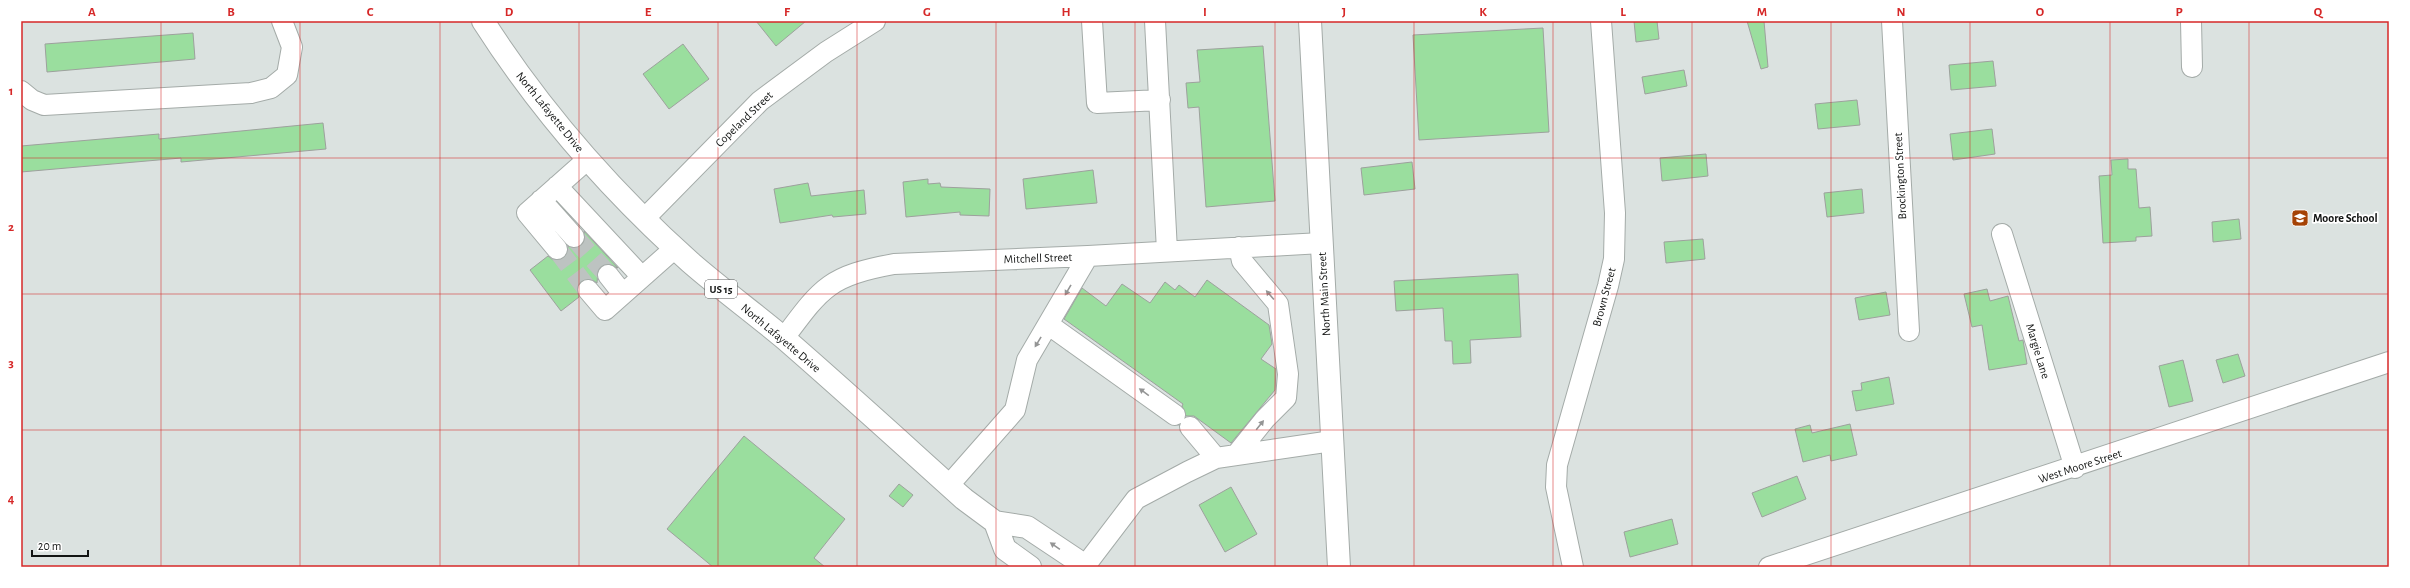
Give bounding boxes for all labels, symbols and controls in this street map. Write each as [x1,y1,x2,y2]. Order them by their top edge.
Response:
text: A [88,6,96,19]
text: B [227,6,235,19]
text: C [367,6,374,19]
text: D [505,6,514,19]
text: E [645,6,652,19]
text: F [784,6,791,19]
text: G [923,6,931,19]
text: H [1061,6,1071,19]
text: I [1203,6,1207,19]
text: J [1342,6,1346,19]
text: K [1479,6,1487,19]
text: L [1620,6,1626,19]
text: M [1757,6,1767,19]
text: N [1896,6,1906,19]
text: O [2036,6,2045,19]
text: P [2175,6,2183,19]
text: Q [2314,6,2324,19]
street label: North Lafayette Drive [513,70,586,155]
text: 1 [9,85,13,98]
street label: Copeland Street [713,89,775,149]
street label: Brockington Street [1892,132,1908,220]
school or university icon: Moore School [2290,208,2310,228]
place label: Moore School [2313,212,2378,224]
text: 2 [8,221,14,234]
street label: Mitchell Street [1004,251,1073,265]
street label: North Main Street [1316,252,1332,336]
street label: Brown Street [1590,266,1618,328]
road number: US 15 [705,280,737,298]
one-way arrow [1065,284,1072,296]
one-way arrow [1266,291,1275,300]
street label: North Lafayette Drive [738,301,823,375]
street label: Margie Lane [2024,322,2052,380]
one-way arrow [1034,336,1041,348]
text: 3 [8,357,14,370]
one-way arrow [1138,388,1149,396]
one-way arrow [1256,419,1265,430]
street label: West Moore Street [2037,447,2123,485]
text: 4 [8,493,15,506]
scale bar [32,532,88,558]
text: 20 m [38,540,61,552]
one-way arrow [1049,542,1060,550]

